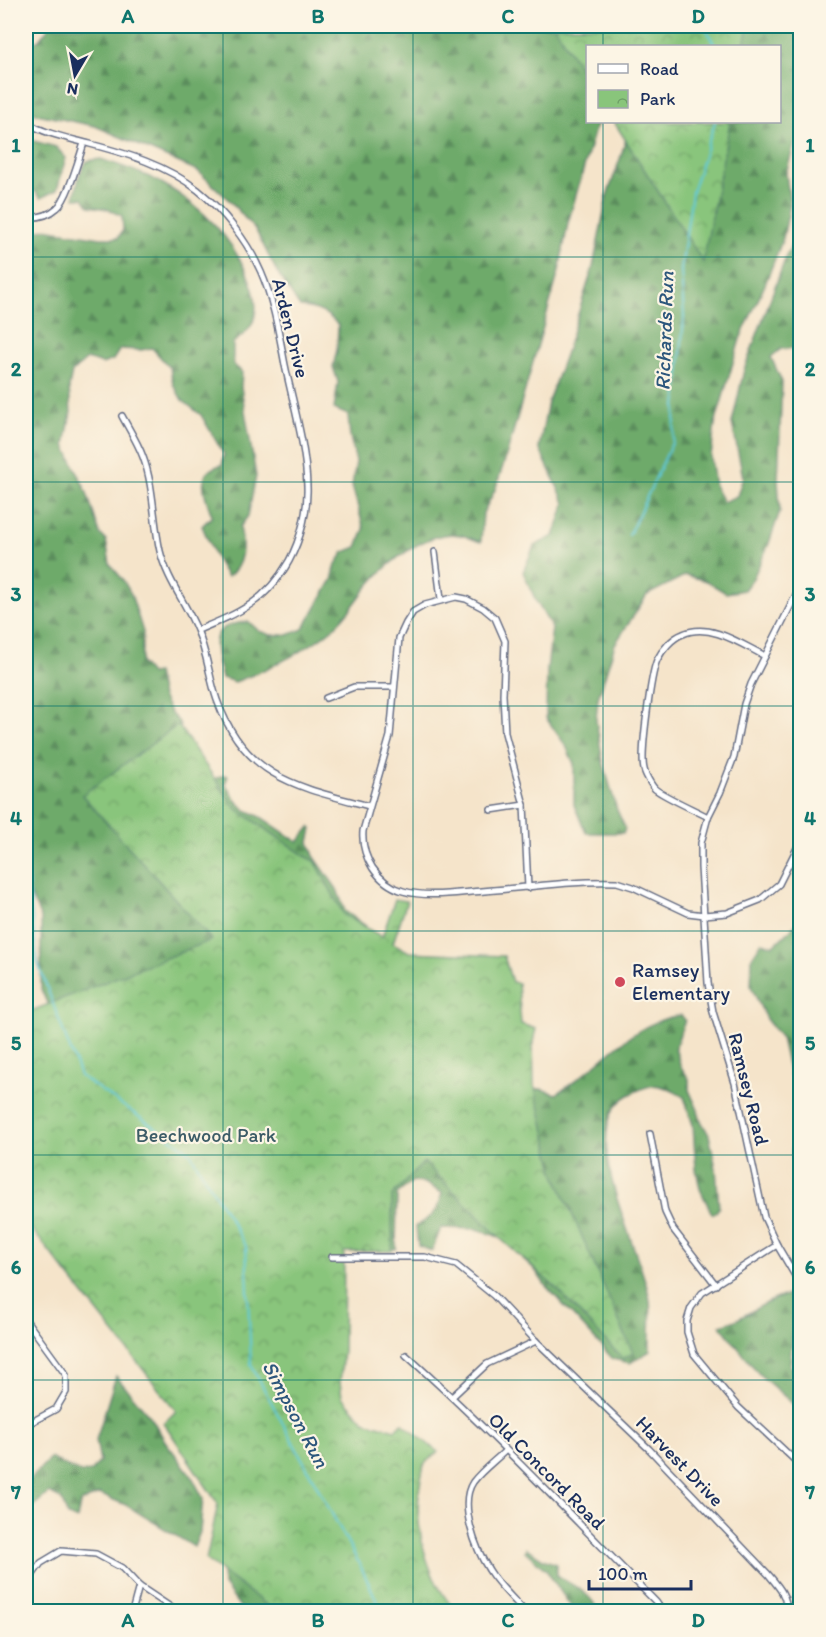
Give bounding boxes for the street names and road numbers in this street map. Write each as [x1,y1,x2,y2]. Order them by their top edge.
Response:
street label: Arden Drive [267,276,315,380]
street label: Ramsey Road [723,1030,775,1148]
street label: Old Concord Road [483,1407,611,1535]
street label: Harvest Drive [631,1411,729,1511]

